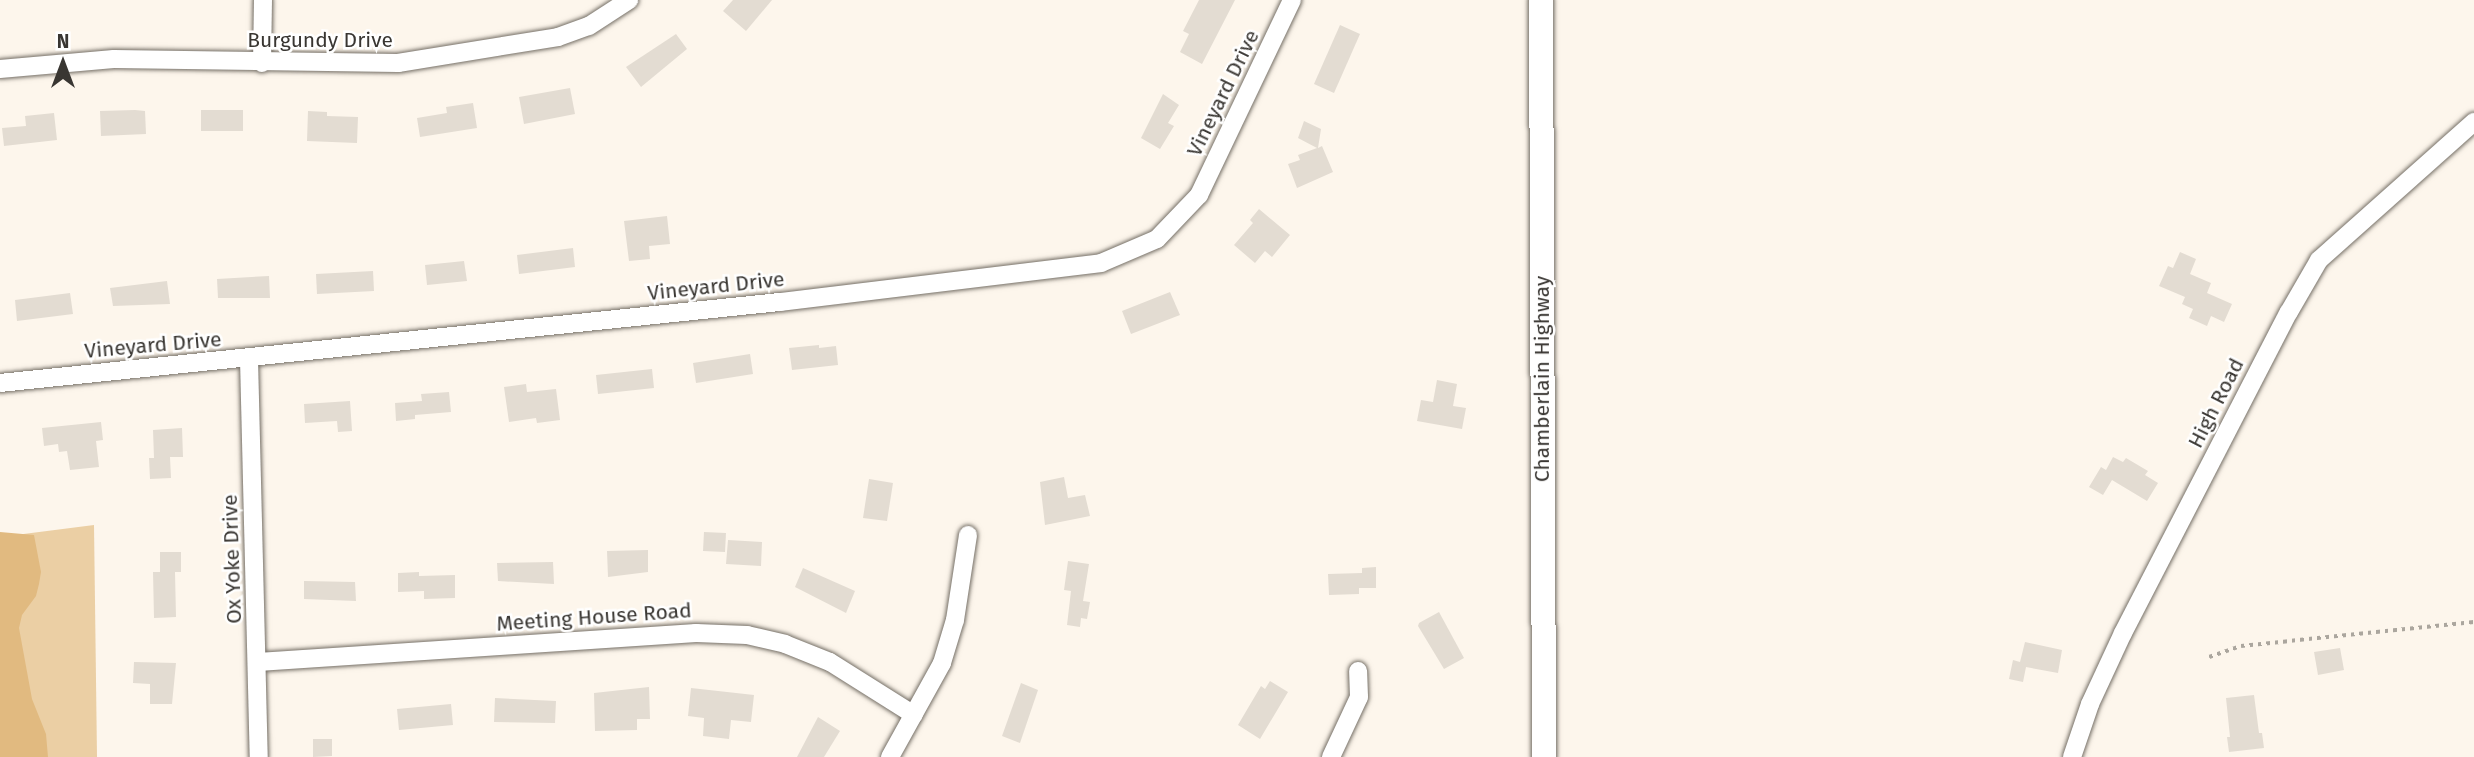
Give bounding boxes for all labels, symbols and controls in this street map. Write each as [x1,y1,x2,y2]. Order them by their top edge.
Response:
street label: Vineyard Drive [1182,26,1264,160]
street label: Burgundy Drive [247,27,393,53]
north arrow [28,28,98,98]
text: N [57,30,69,53]
street label: Vineyard Drive [646,266,786,306]
street label: Chamberlain Highway [1529,276,1555,482]
street label: Vineyard Drive [83,326,223,364]
street label: High Road [2183,354,2249,452]
street label: Ox Yoke Drive [217,494,247,624]
street label: Meeting House Road [496,598,692,636]

